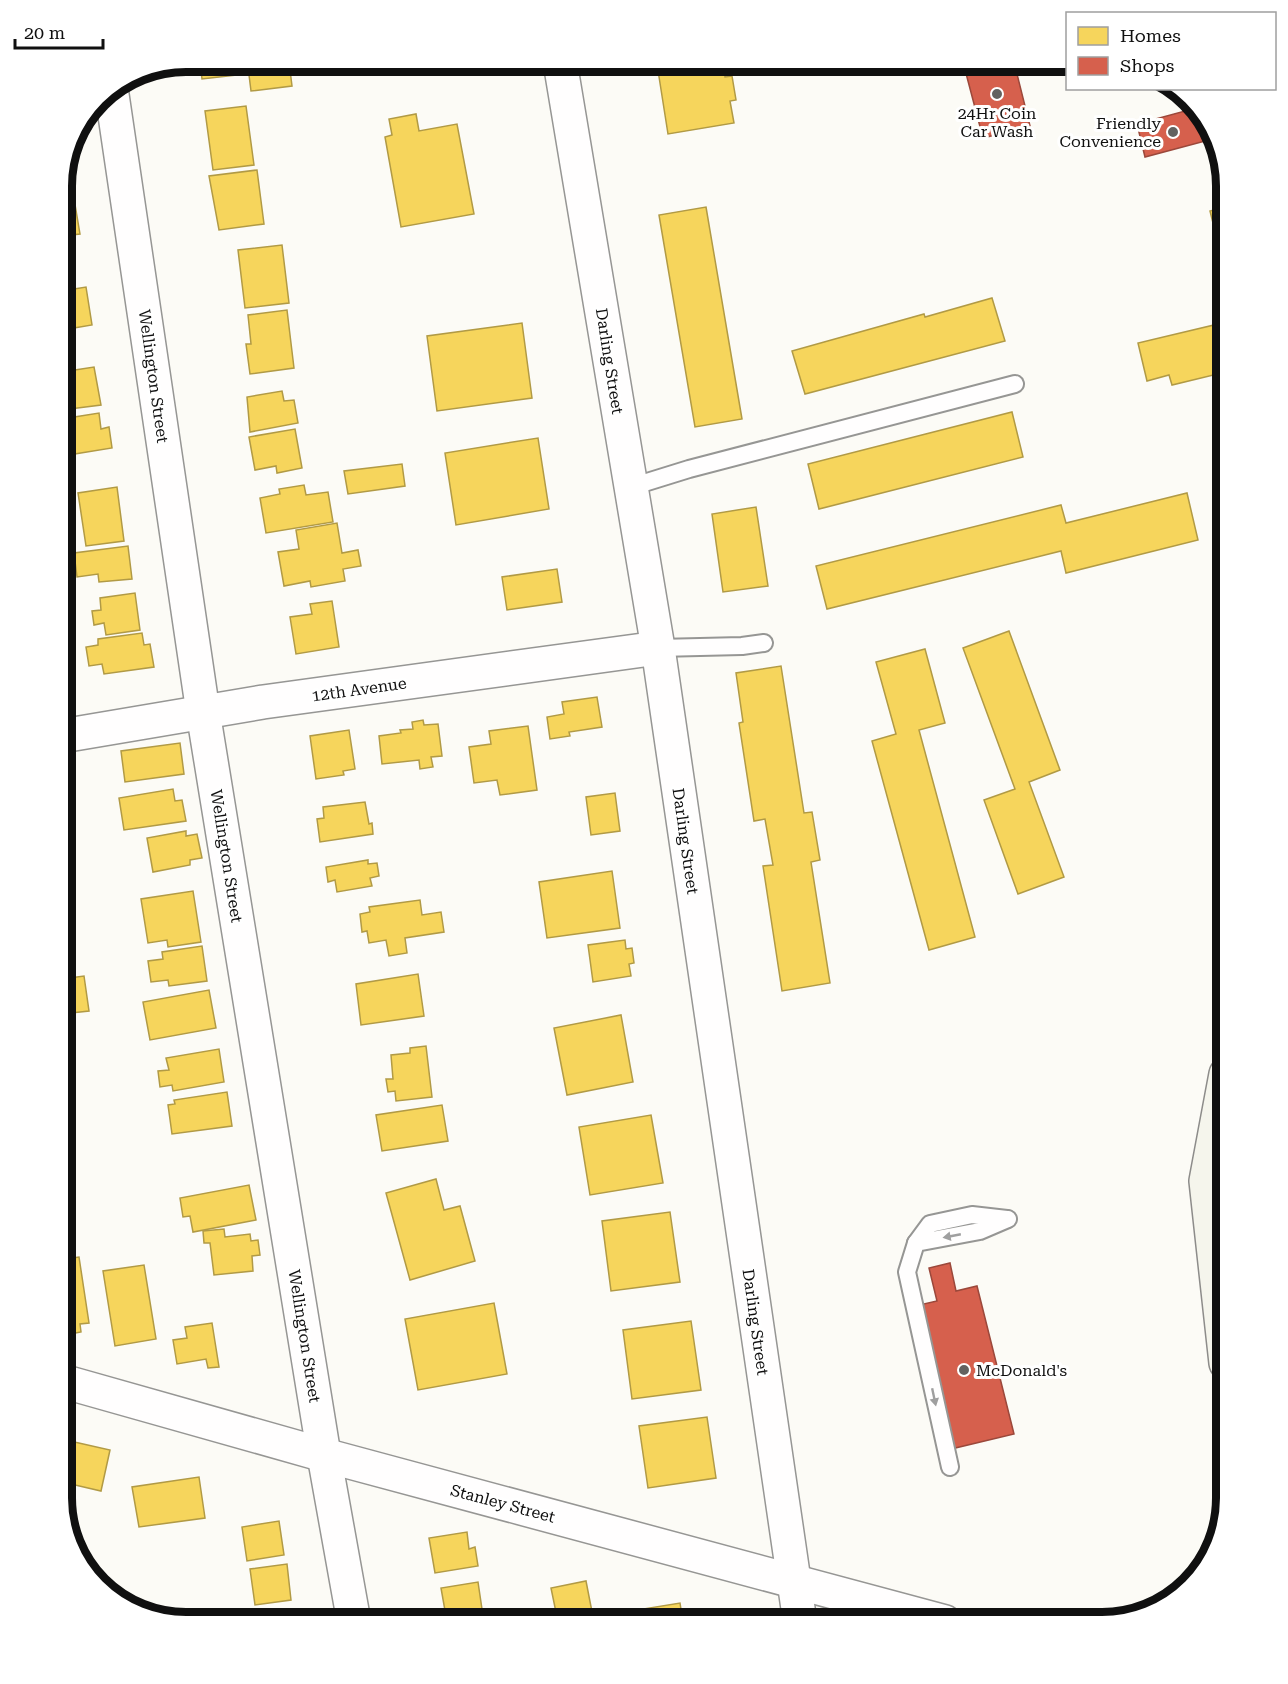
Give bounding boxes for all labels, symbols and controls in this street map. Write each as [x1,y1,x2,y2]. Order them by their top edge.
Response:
scale bar [15,12,104,50]
legend [1066,12,1276,90]
text: 20 m [24,22,65,43]
text: Homes [1120,25,1181,46]
text: Shops [1120,55,1174,76]
marker: 24Hr Coin Car Wash [990,87,1004,101]
place label: 24Hr Coin Car Wash [958,104,1036,141]
place label: Friendly Convenience [1059,114,1162,151]
marker: Friendly Convenience [1166,125,1180,139]
street label: Darling Street [592,307,627,415]
street label: Wellington Street [135,308,172,444]
street label: 12th Avenue [310,673,408,706]
street label: Darling Street [669,787,702,895]
street label: Wellington Street [207,788,246,924]
one-way arrow [942,1232,961,1241]
street label: Wellington Street [285,1268,324,1404]
street label: Darling Street [739,1268,772,1376]
place label: McDonald's [976,1361,1068,1380]
marker: McDonald's [957,1363,971,1377]
one-way arrow [930,1388,940,1406]
street label: Stanley Street [448,1480,557,1527]

